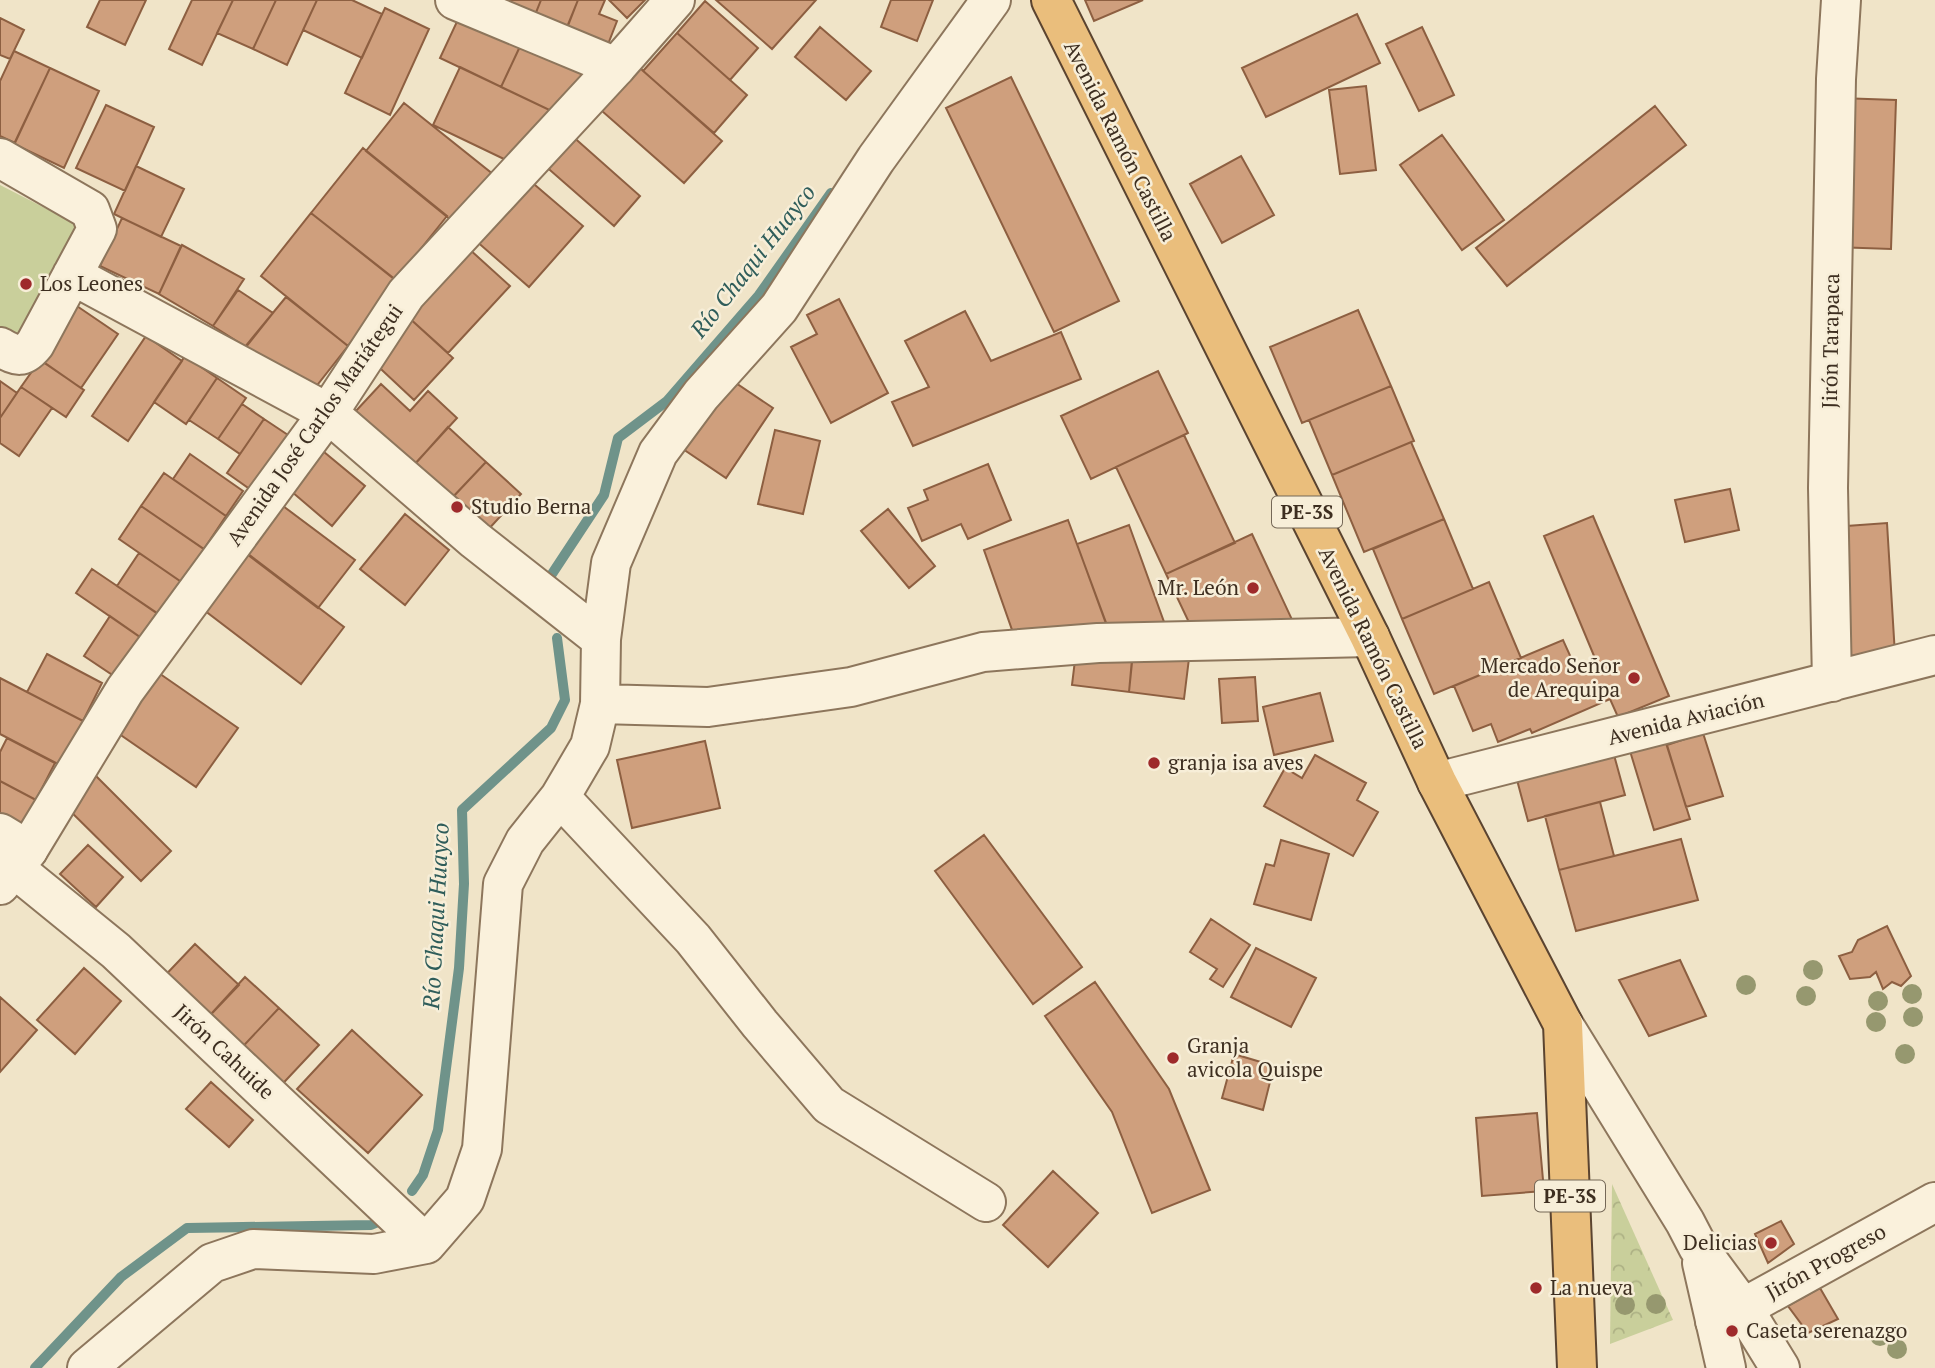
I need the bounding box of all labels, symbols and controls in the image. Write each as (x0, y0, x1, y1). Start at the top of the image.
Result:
street label: Avenida Ramón Castilla (1058, 35, 1184, 246)
water label: Río Chaqui Huayco (682, 178, 822, 345)
place label: Los Leones (40, 269, 143, 297)
street label: Jirón Tarapaca (1815, 273, 1845, 409)
marker: Los Leones (18, 276, 34, 292)
street label: Avenida José Carlos Mariátegui (220, 298, 409, 551)
place label: Studio Berna (471, 492, 592, 520)
road number: PE-3S (1272, 496, 1342, 527)
marker: Studio Berna (449, 499, 465, 515)
street label: Avenida Ramón Castilla (1313, 542, 1435, 754)
place label: Mr. León (1157, 573, 1240, 601)
marker: Mr. León (1245, 580, 1261, 596)
place label: Mercado Señor de Arequipa (1480, 651, 1620, 703)
marker: Mercado Señor de Arequipa (1626, 670, 1642, 686)
street label: Avenida Aviación (1605, 685, 1767, 751)
place label: granja isa aves (1168, 748, 1304, 776)
marker: granja isa aves (1146, 755, 1162, 771)
water label: Río Chaqui Huayco (415, 822, 456, 1011)
street label: Jirón Cahuide (168, 997, 281, 1105)
place label: Granja avicola Quispe (1187, 1031, 1323, 1083)
marker: Granja avicola Quispe (1165, 1050, 1181, 1066)
road number: PE-3S (1535, 1180, 1605, 1212)
street label: Jirón Progreso (1760, 1217, 1891, 1306)
place label: Delicias (1683, 1228, 1757, 1256)
marker: Delicias (1763, 1235, 1779, 1251)
place label: La nueva (1550, 1273, 1634, 1301)
marker: La nueva (1528, 1280, 1544, 1296)
place label: Caseta serenazgo (1746, 1316, 1907, 1344)
marker: Caseta serenazgo (1724, 1323, 1740, 1339)

